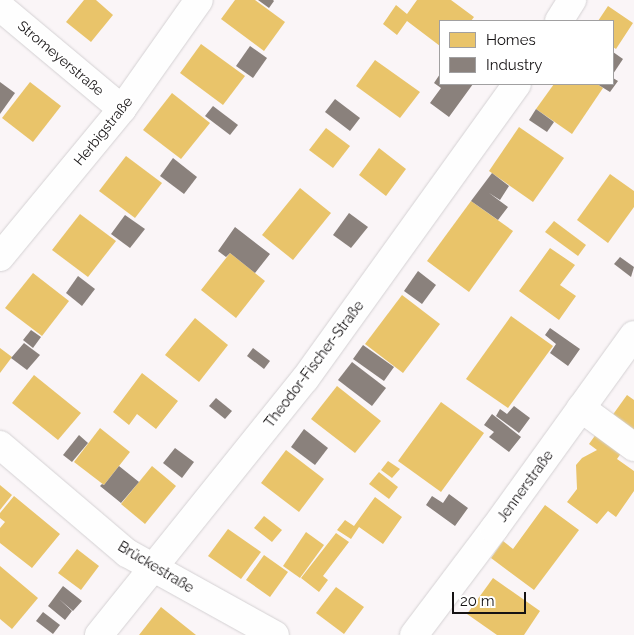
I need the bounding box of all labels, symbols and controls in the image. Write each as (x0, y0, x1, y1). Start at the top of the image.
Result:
street label: Stromeyerstraße (14, 17, 108, 99)
legend (439, 20, 614, 85)
text: Homes (486, 31, 536, 49)
text: Industry (486, 56, 542, 74)
street label: Herbigstraße (70, 93, 136, 169)
street label: Theodor-Fischer-Straße (261, 297, 367, 431)
street label: Jennerstraße (493, 447, 557, 525)
street label: Brückestraße (115, 538, 197, 596)
scale bar (454, 582, 528, 614)
text: 20 m (460, 592, 495, 610)

